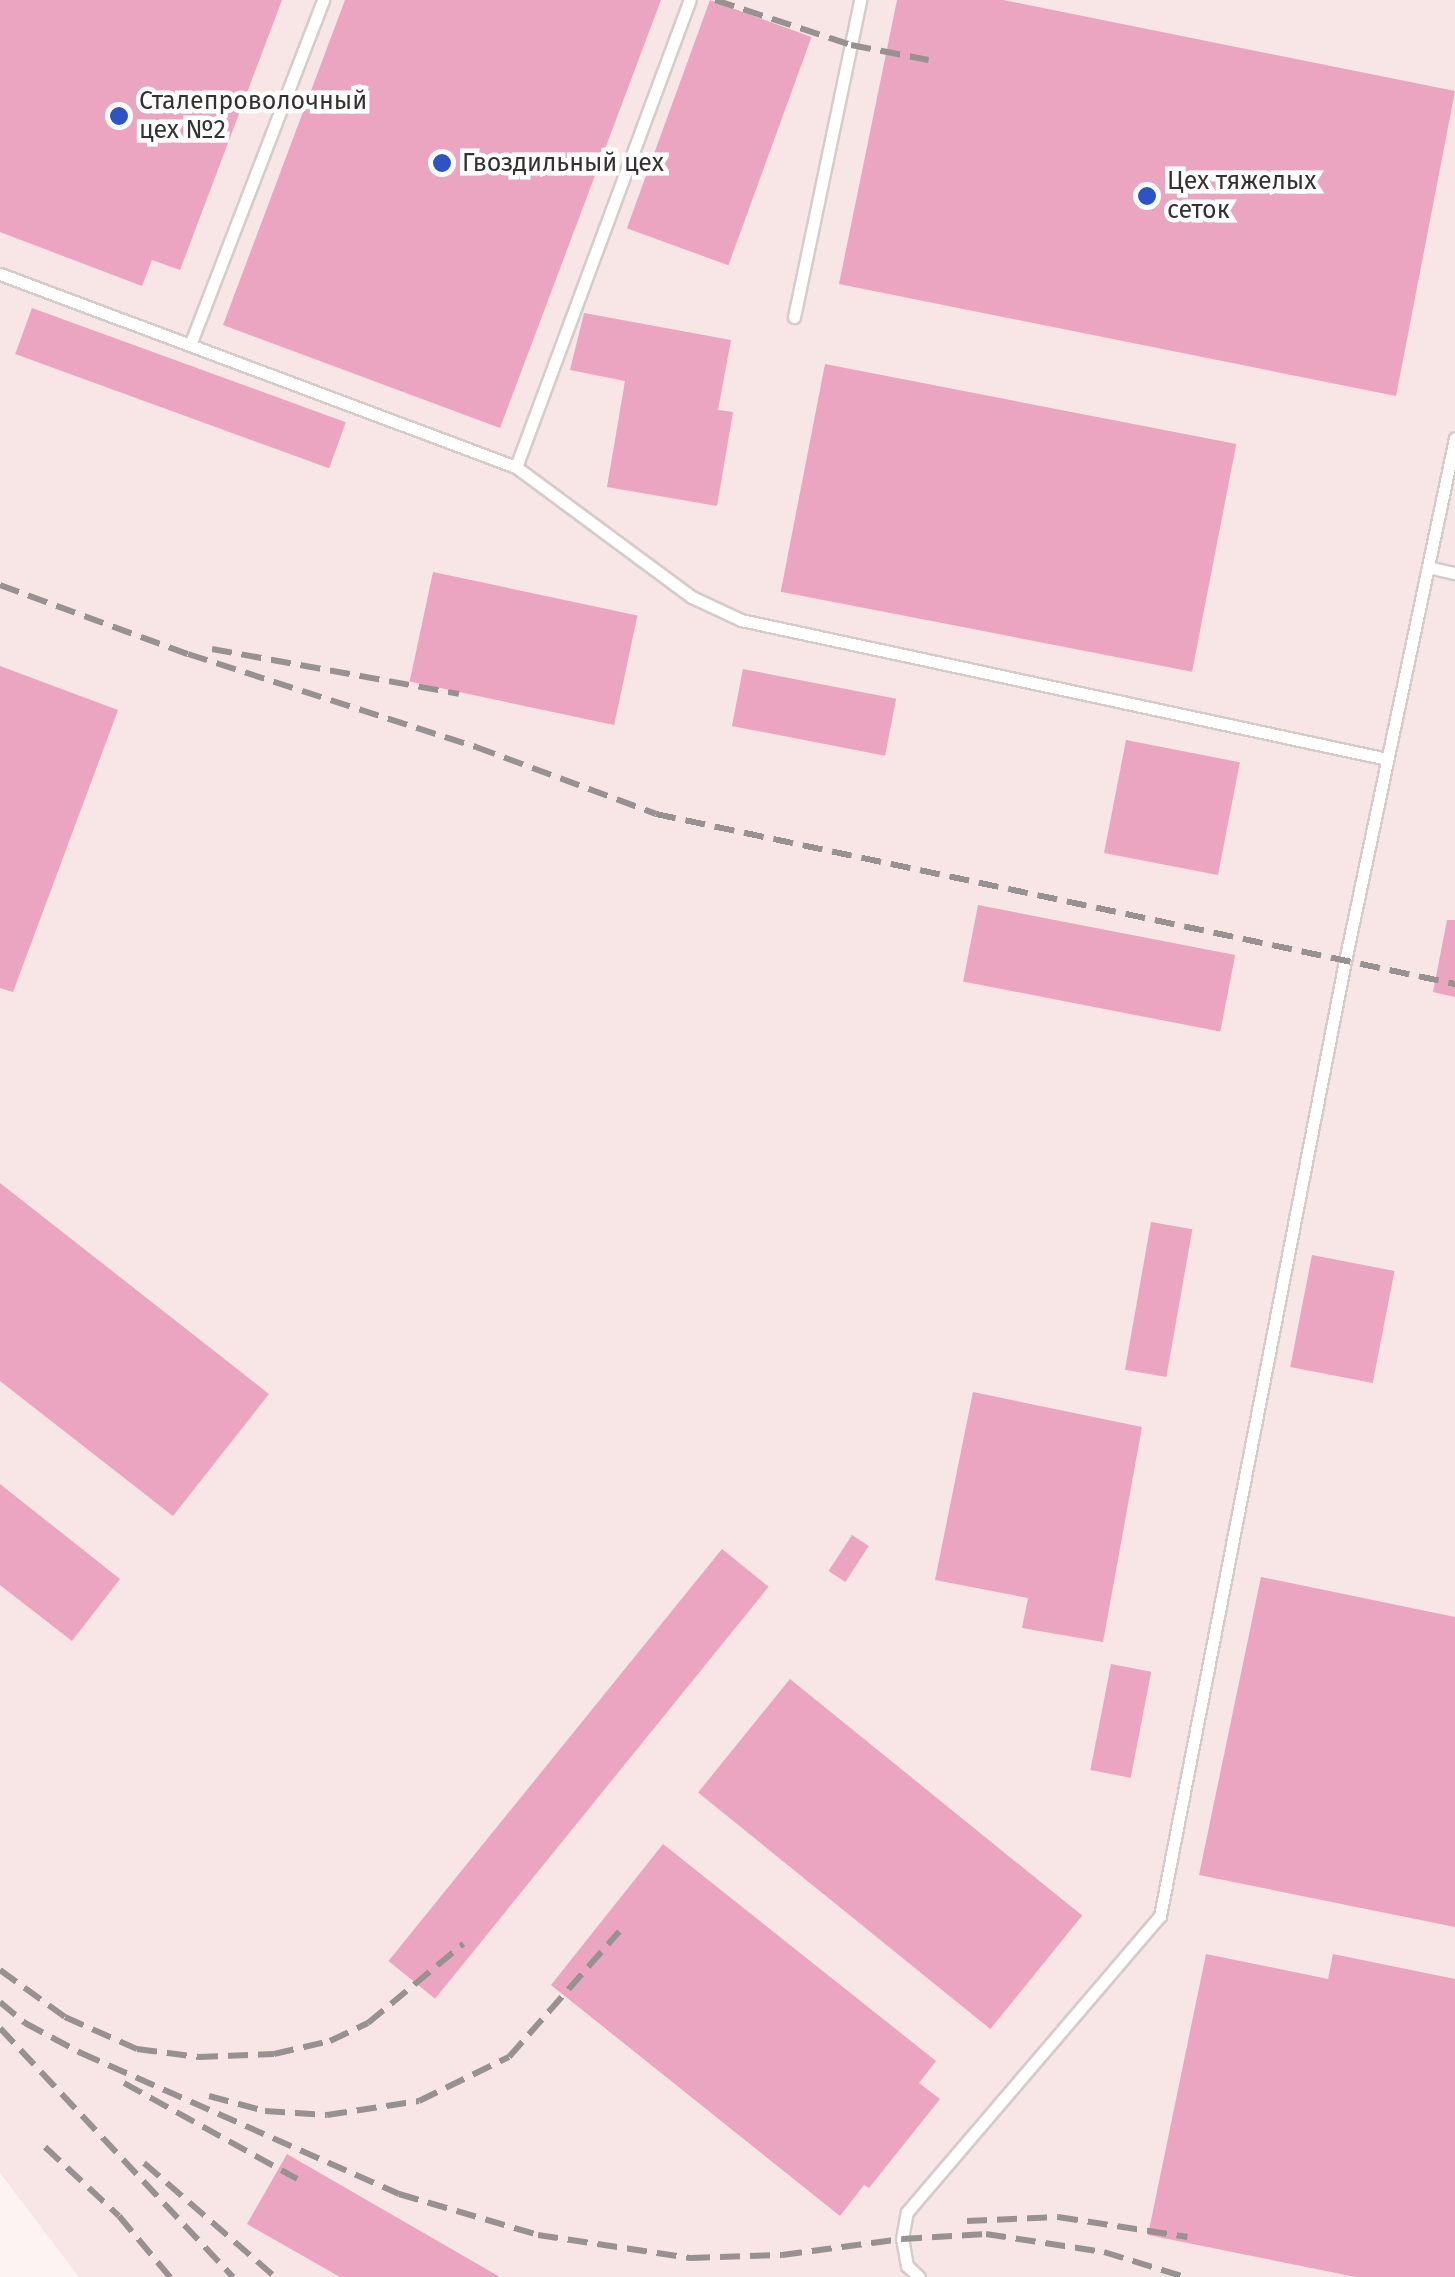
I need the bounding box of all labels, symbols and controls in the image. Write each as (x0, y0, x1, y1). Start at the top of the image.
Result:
place label: Сталепроволочный цех №2 (139, 87, 367, 146)
marker: Сталепроволочный цех №2 (108, 105, 130, 127)
place label: Гвоздильный цех (462, 148, 664, 178)
marker: Гвоздильный цех (431, 152, 453, 174)
place label: Цех тяжелых сеток (1167, 167, 1316, 226)
marker: Цех тяжелых сеток (1136, 185, 1158, 207)

